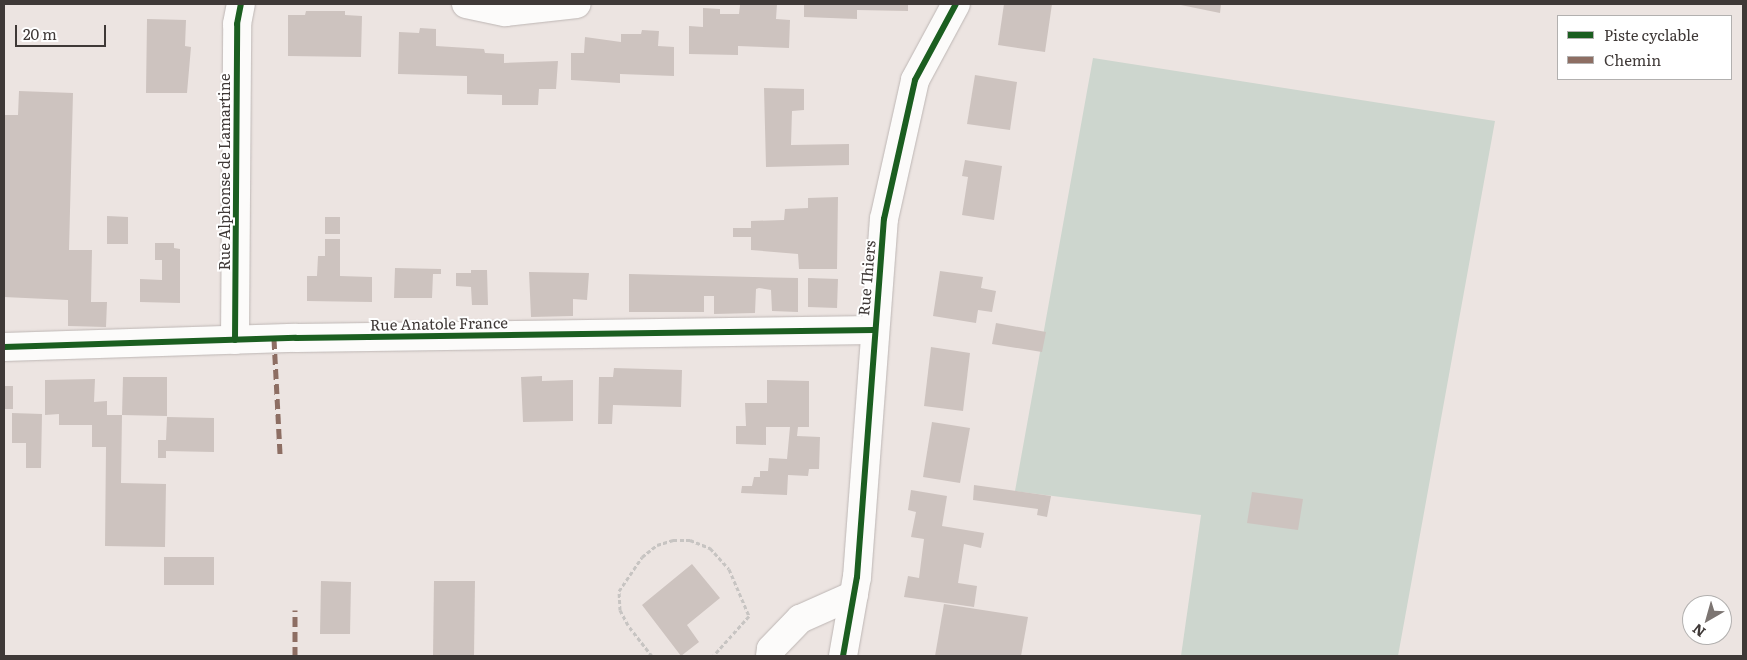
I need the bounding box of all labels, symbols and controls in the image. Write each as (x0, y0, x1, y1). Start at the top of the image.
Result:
scale bar (18, 15, 109, 47)
legend (1557, 15, 1732, 80)
text: 20 m (23, 22, 57, 45)
text: Piste cyclable (1604, 23, 1699, 46)
text: Chemin (1604, 48, 1661, 71)
street label: Rue Alphonse de Lamartine (215, 74, 233, 270)
street label: Rue Thiers (854, 240, 878, 316)
street label: Rue Anatole France (370, 313, 508, 333)
north arrow (1682, 595, 1732, 645)
text: N (1688, 620, 1709, 643)

